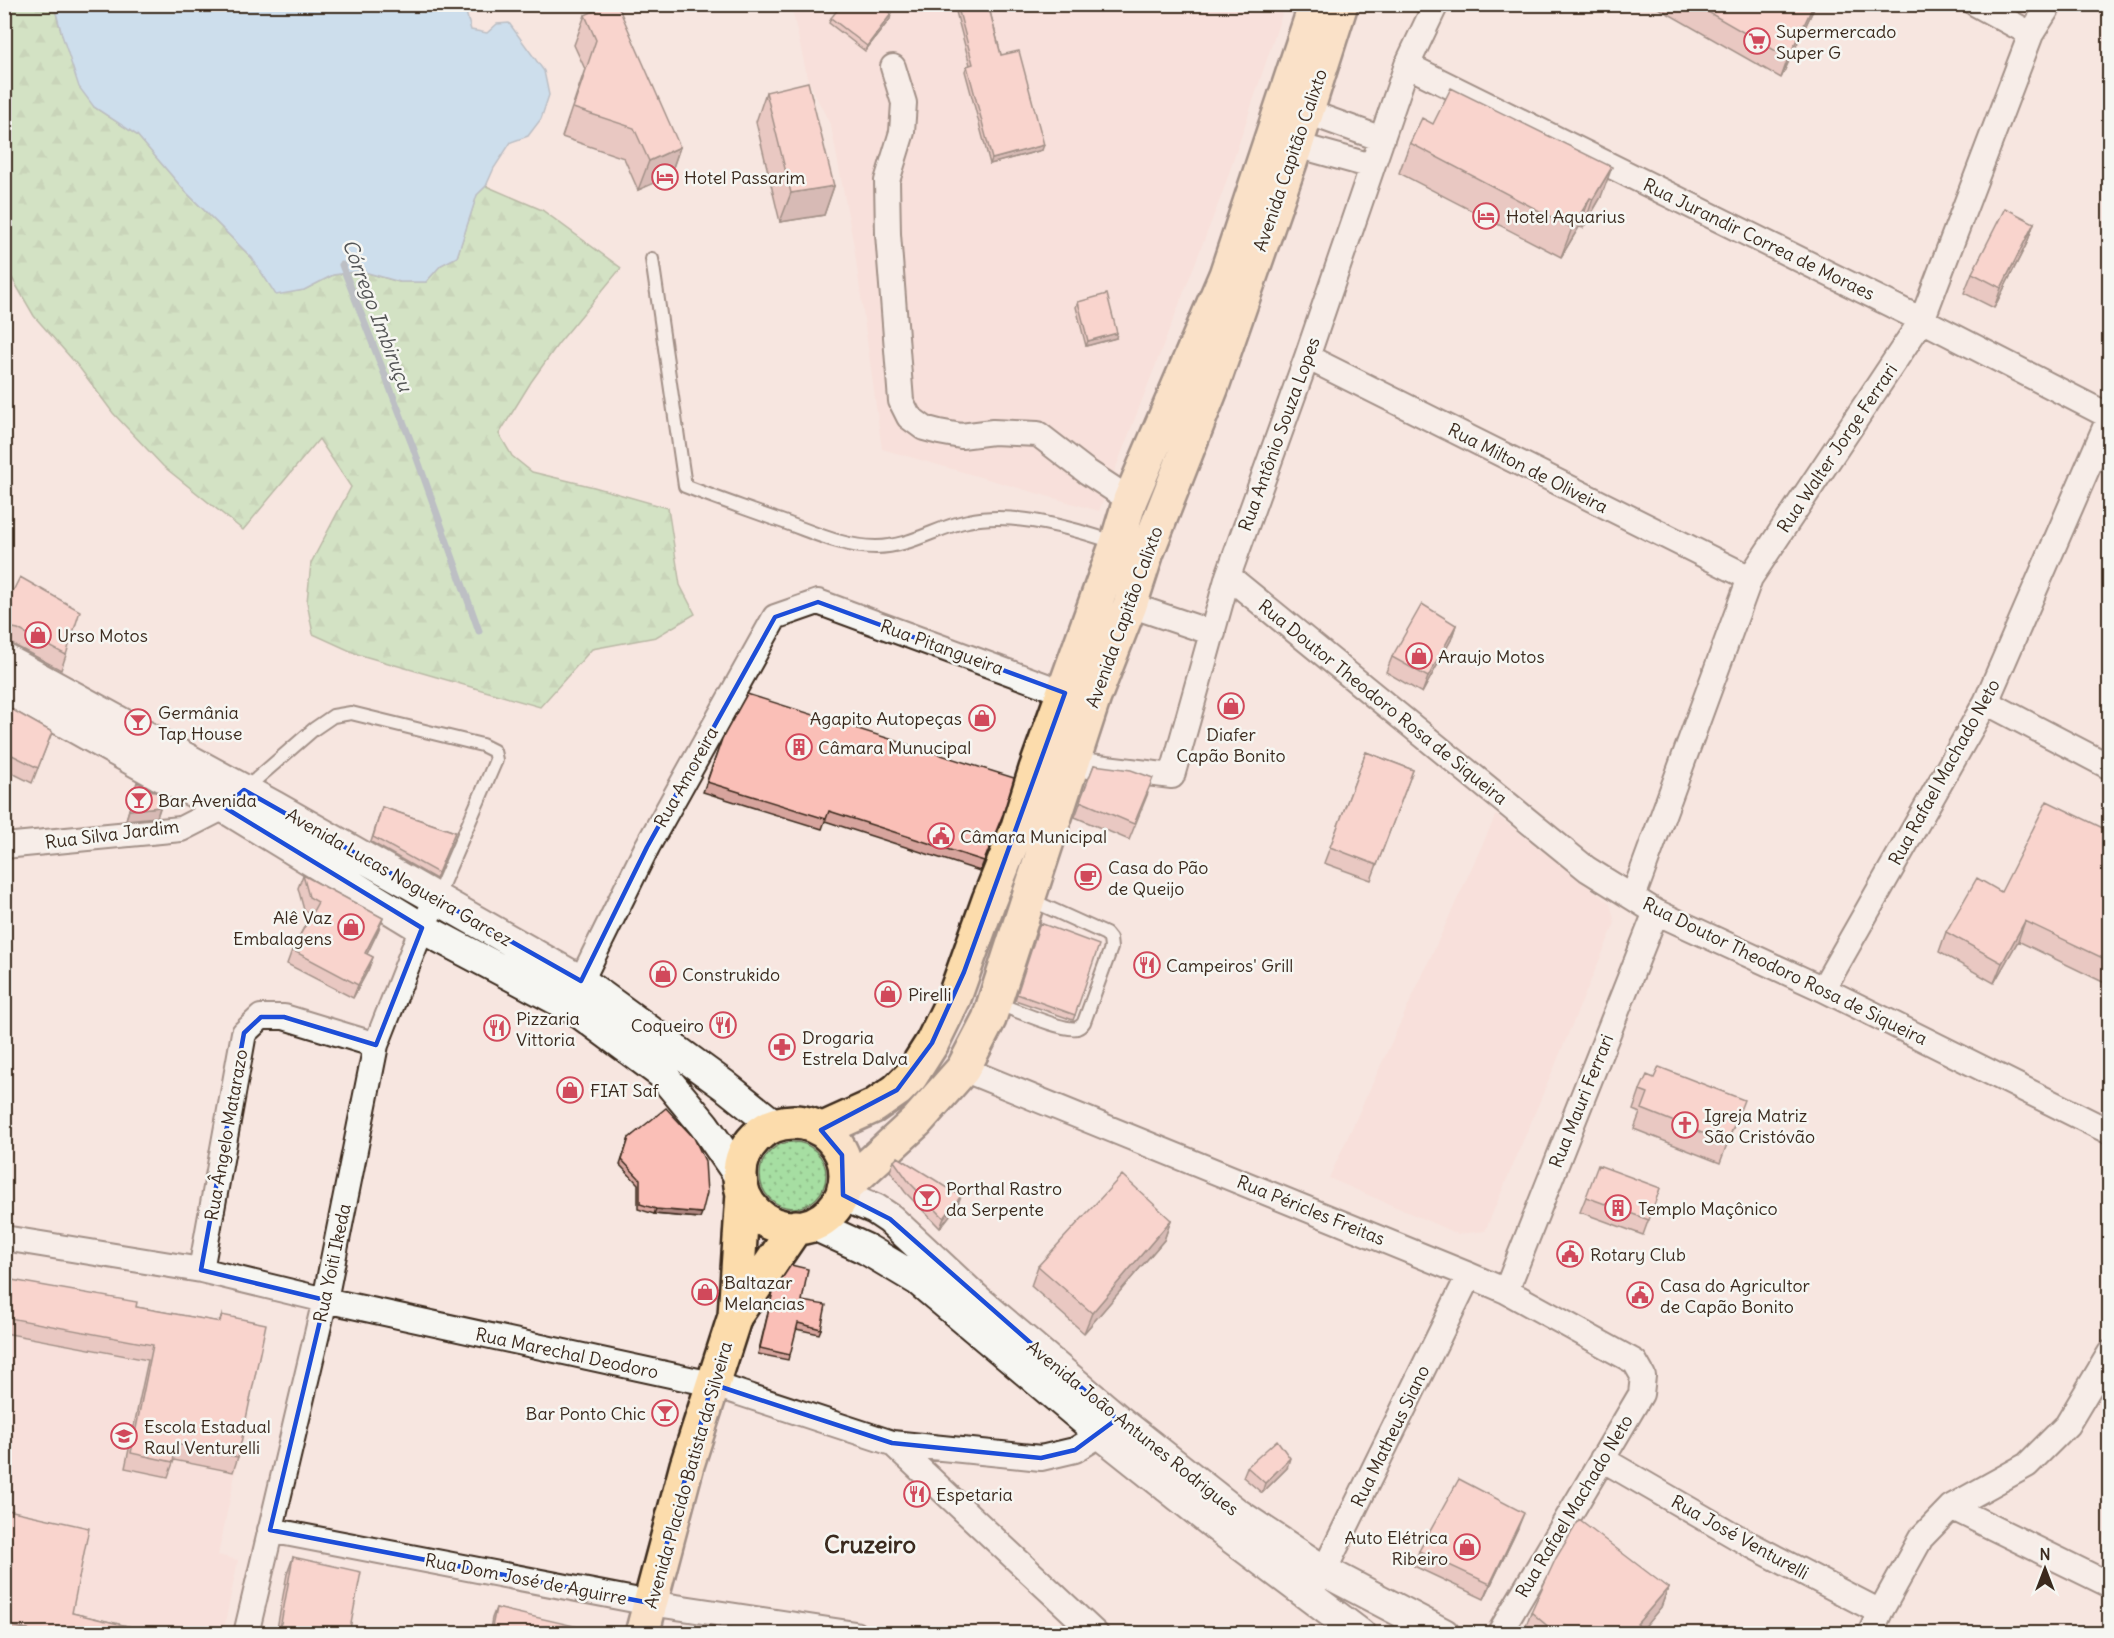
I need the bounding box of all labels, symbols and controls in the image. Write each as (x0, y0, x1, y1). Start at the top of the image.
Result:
place label: Supermercado Super G (1776, 20, 1896, 64)
supermarket icon: Supermercado Super G (1742, 26, 1772, 56)
street label: Avenida Capitão Calixto (1248, 66, 1332, 254)
hotel icon: Hotel Passarim (650, 162, 680, 192)
place label: Hotel Passarim (684, 166, 805, 189)
street label: Rua Jurandir Correa de Moraes (1640, 173, 1878, 305)
hotel icon: Hotel Aquarius (1471, 201, 1501, 231)
place label: Hotel Aquarius (1506, 205, 1625, 228)
water label: Córrego Imbiruçu (337, 235, 419, 396)
street label: Rua Antônio Souza Lopes (1233, 334, 1325, 534)
street label: Rua Walter Jorge Ferrari (1772, 359, 1902, 537)
street label: Rua Milton de Oliveira (1444, 418, 1612, 518)
street label: Avenida Capitão Calixto (1080, 523, 1168, 711)
street label: Rua Doutor Theodoro Rosa de Siqueira (1254, 594, 1512, 810)
street label: Rua Pitangueira (877, 614, 1007, 680)
shop icon: Urso Motos (23, 620, 53, 650)
place label: Urso Motos (57, 624, 148, 647)
shop icon: Araujo Motos (1404, 641, 1434, 671)
place label: Araujo Motos (1438, 645, 1545, 668)
street label: Rua Rafael Machado Neto (1883, 675, 2005, 869)
shop icon: Diafer Capão Bonito (1216, 691, 1246, 721)
place label: Germânia Tap House (158, 701, 243, 745)
shop icon: Agapito Autopeças (967, 703, 997, 733)
bar icon: Germânia Tap House (123, 707, 153, 737)
place label: Agapito Autopeças (810, 707, 962, 730)
street label: Rua Amoreira (649, 723, 723, 831)
place label: Diafer Capão Bonito (1176, 723, 1286, 767)
building icon: Câmara Munucipal (784, 732, 814, 762)
place label: Câmara Munucipal (818, 736, 971, 759)
bar icon: Bar Avenida (124, 785, 154, 815)
place label: Bar Avenida (158, 789, 257, 812)
street label: Avenida Lucas Nogueira Garcez (282, 803, 516, 951)
street label: Rua Silva Jardim (44, 814, 180, 854)
public building icon: Câmara Municipal (926, 821, 956, 851)
place label: Câmara Municipal (960, 825, 1107, 848)
place label: Casa do Pão de Queijo (1108, 856, 1208, 900)
cafe icon: Casa do Pão de Queijo (1073, 862, 1103, 892)
street label: Rua Doutor Theodoro Rosa de Siqueira (1639, 892, 1931, 1050)
place label: Alê Vaz Embalagens (233, 906, 332, 950)
shop icon: Alê Vaz Embalagens (336, 912, 366, 942)
restaurant icon: Campeiros' Grill (1132, 950, 1162, 980)
place label: Campeiros' Grill (1166, 954, 1293, 977)
shop icon: Construkido (648, 959, 678, 989)
place label: Construkido (682, 963, 780, 986)
shop icon: Pirelli (873, 979, 903, 1009)
place label: Pirelli (908, 983, 951, 1006)
place label: Pizzaria Vittoria (516, 1007, 580, 1051)
restaurant icon: Coqueiro (708, 1010, 738, 1040)
restaurant icon: Pizzaria Vittoria (482, 1013, 512, 1043)
place label: Coqueiro (631, 1014, 704, 1037)
place label: Drogaria Estrela Dalva (802, 1026, 908, 1070)
street label: Rua Mauri Ferrari (1544, 1031, 1618, 1171)
pharmacy icon: Drogaria Estrela Dalva (767, 1032, 797, 1062)
street label: Rua Ângelo Matarazo (200, 1048, 252, 1222)
shop icon: FIAT Saf (555, 1075, 585, 1105)
place label: FIAT Saf (590, 1079, 660, 1102)
place label: Igreja Matriz São Cristóvão (1704, 1104, 1815, 1148)
church icon: Igreja Matriz São Cristóvão (1670, 1110, 1700, 1140)
street label: Rua Péricles Freitas (1234, 1170, 1388, 1250)
place label: Porthal Rastro da Serpente (946, 1177, 1062, 1221)
bar icon: Porthal Rastro da Serpente (912, 1183, 942, 1213)
building icon: Templo Maçônico (1603, 1193, 1633, 1223)
place label: Templo Maçônico (1638, 1197, 1778, 1220)
street label: Rua Yoiti Ikeda (308, 1201, 356, 1325)
public building icon: Rotary Club (1555, 1239, 1585, 1269)
place label: Rotary Club (1590, 1243, 1686, 1266)
place label: Baltazar Melancias (724, 1271, 805, 1315)
place label: Casa do Agricultor de Capão Bonito (1660, 1274, 1811, 1318)
shop icon: Baltazar Melancias (690, 1277, 720, 1307)
public building icon: Casa do Agricultor de Capão Bonito (1625, 1280, 1655, 1310)
street label: Rua Marechal Deodoro (473, 1322, 661, 1384)
street label: Avenida João Antunes Rodrigues (1022, 1335, 1244, 1521)
street label: Avenida Placido Batista da Silveira (639, 1339, 737, 1611)
street label: Rua Matheus Siano (1346, 1361, 1434, 1511)
bar icon: Bar Ponto Chic (650, 1398, 680, 1428)
place label: Bar Ponto Chic (526, 1402, 646, 1425)
street label: Rua Rafael Machado Neto (1510, 1410, 1638, 1602)
place label: Escola Estadual Raul Venturelli (144, 1415, 271, 1459)
school or university icon: Escola Estadual Raul Venturelli (109, 1421, 139, 1451)
restaurant icon: Espetaria (902, 1479, 932, 1509)
place label: Espetaria (936, 1483, 1013, 1506)
street label: Rua José Venturelli (1667, 1490, 1813, 1584)
place label: Auto Elétrica Ribeiro (1344, 1526, 1448, 1570)
district label: Cruzeiro (824, 1529, 916, 1559)
shop icon: Auto Elétrica Ribeiro (1452, 1532, 1482, 1562)
north arrow (2015, 1539, 2075, 1599)
text: N (2039, 1544, 2051, 1564)
street label: Rua Dom José de Aguirre (423, 1548, 629, 1610)

